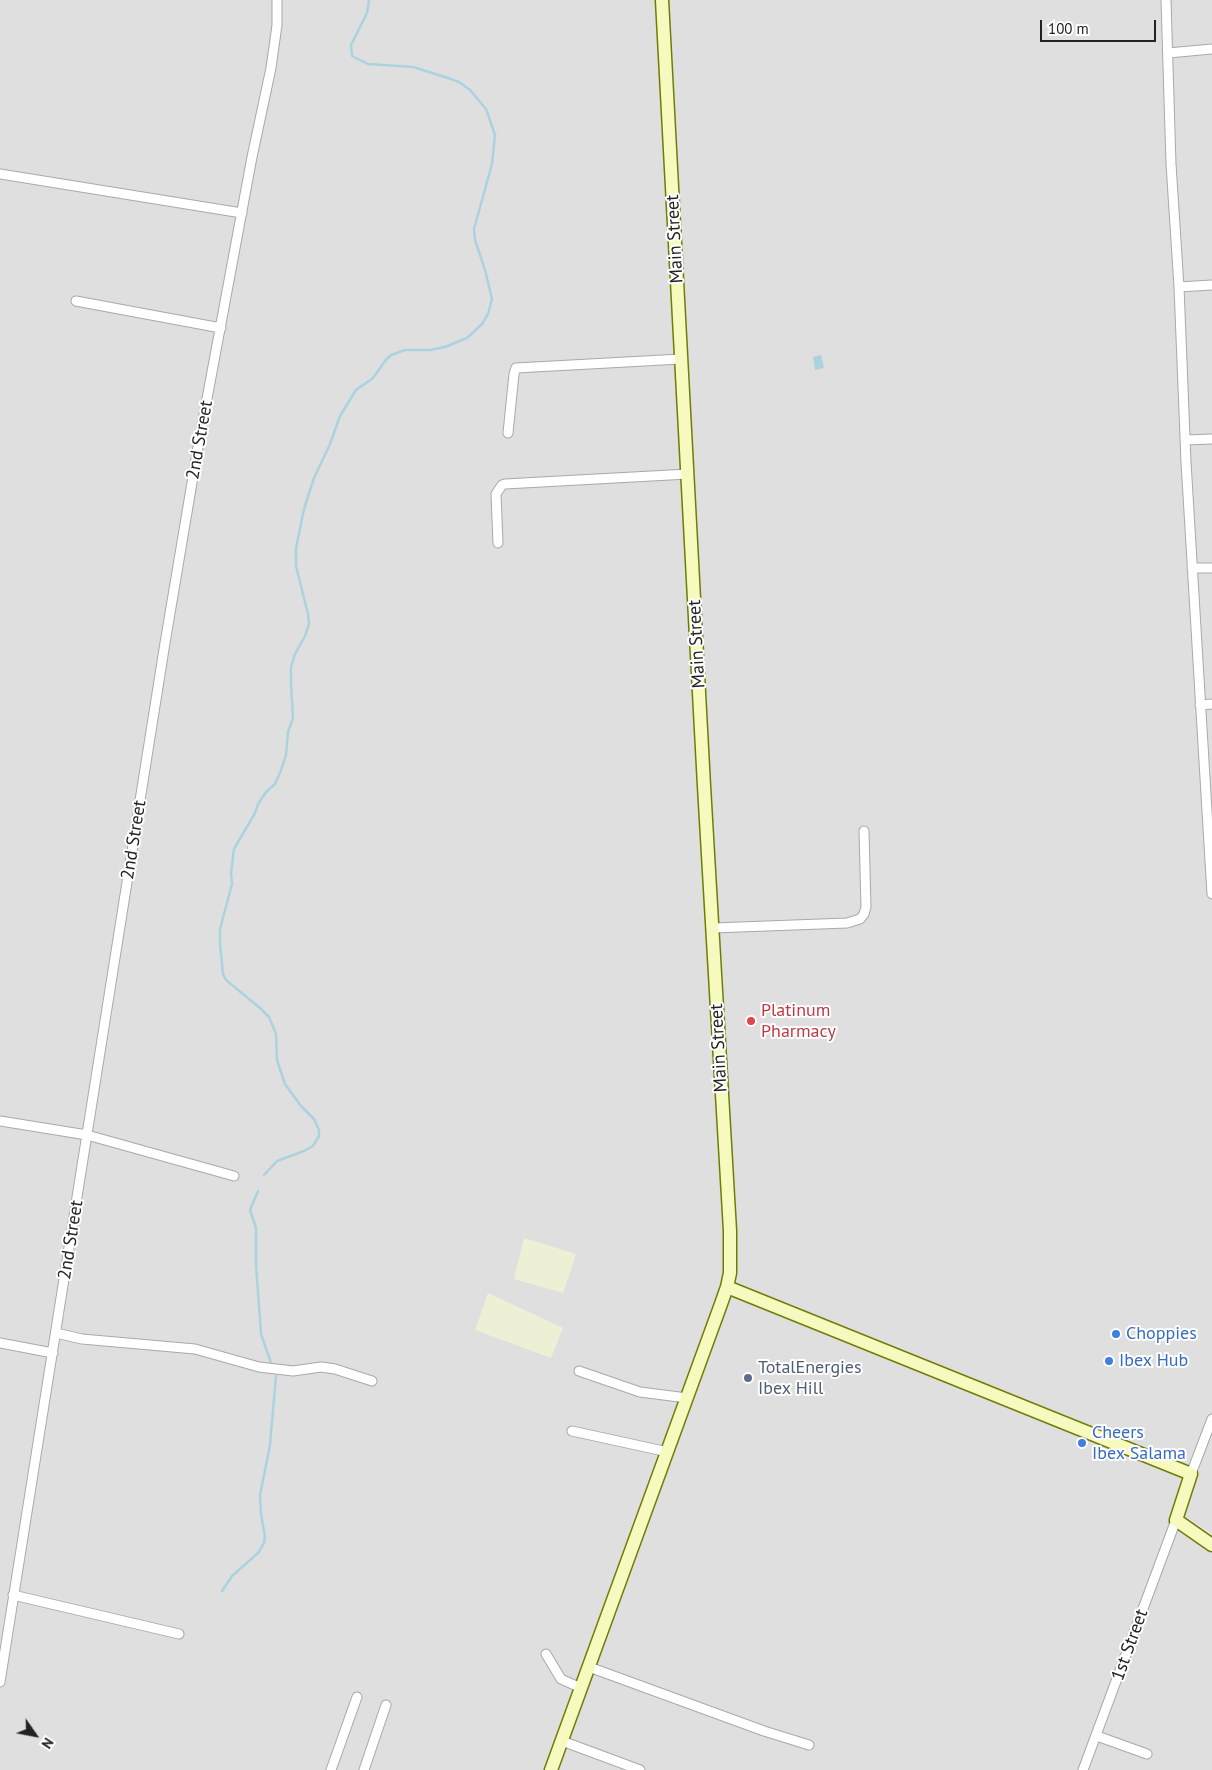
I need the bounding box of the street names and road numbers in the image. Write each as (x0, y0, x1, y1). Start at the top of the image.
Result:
street label: Main Street (662, 194, 688, 284)
street label: 2nd Street (182, 399, 218, 481)
street label: Main Street (684, 599, 710, 689)
street label: 2nd Street (117, 799, 151, 881)
street label: Main Street (706, 1003, 732, 1093)
street label: 2nd Street (54, 1199, 88, 1281)
street label: 1st Street (1107, 1606, 1153, 1684)

